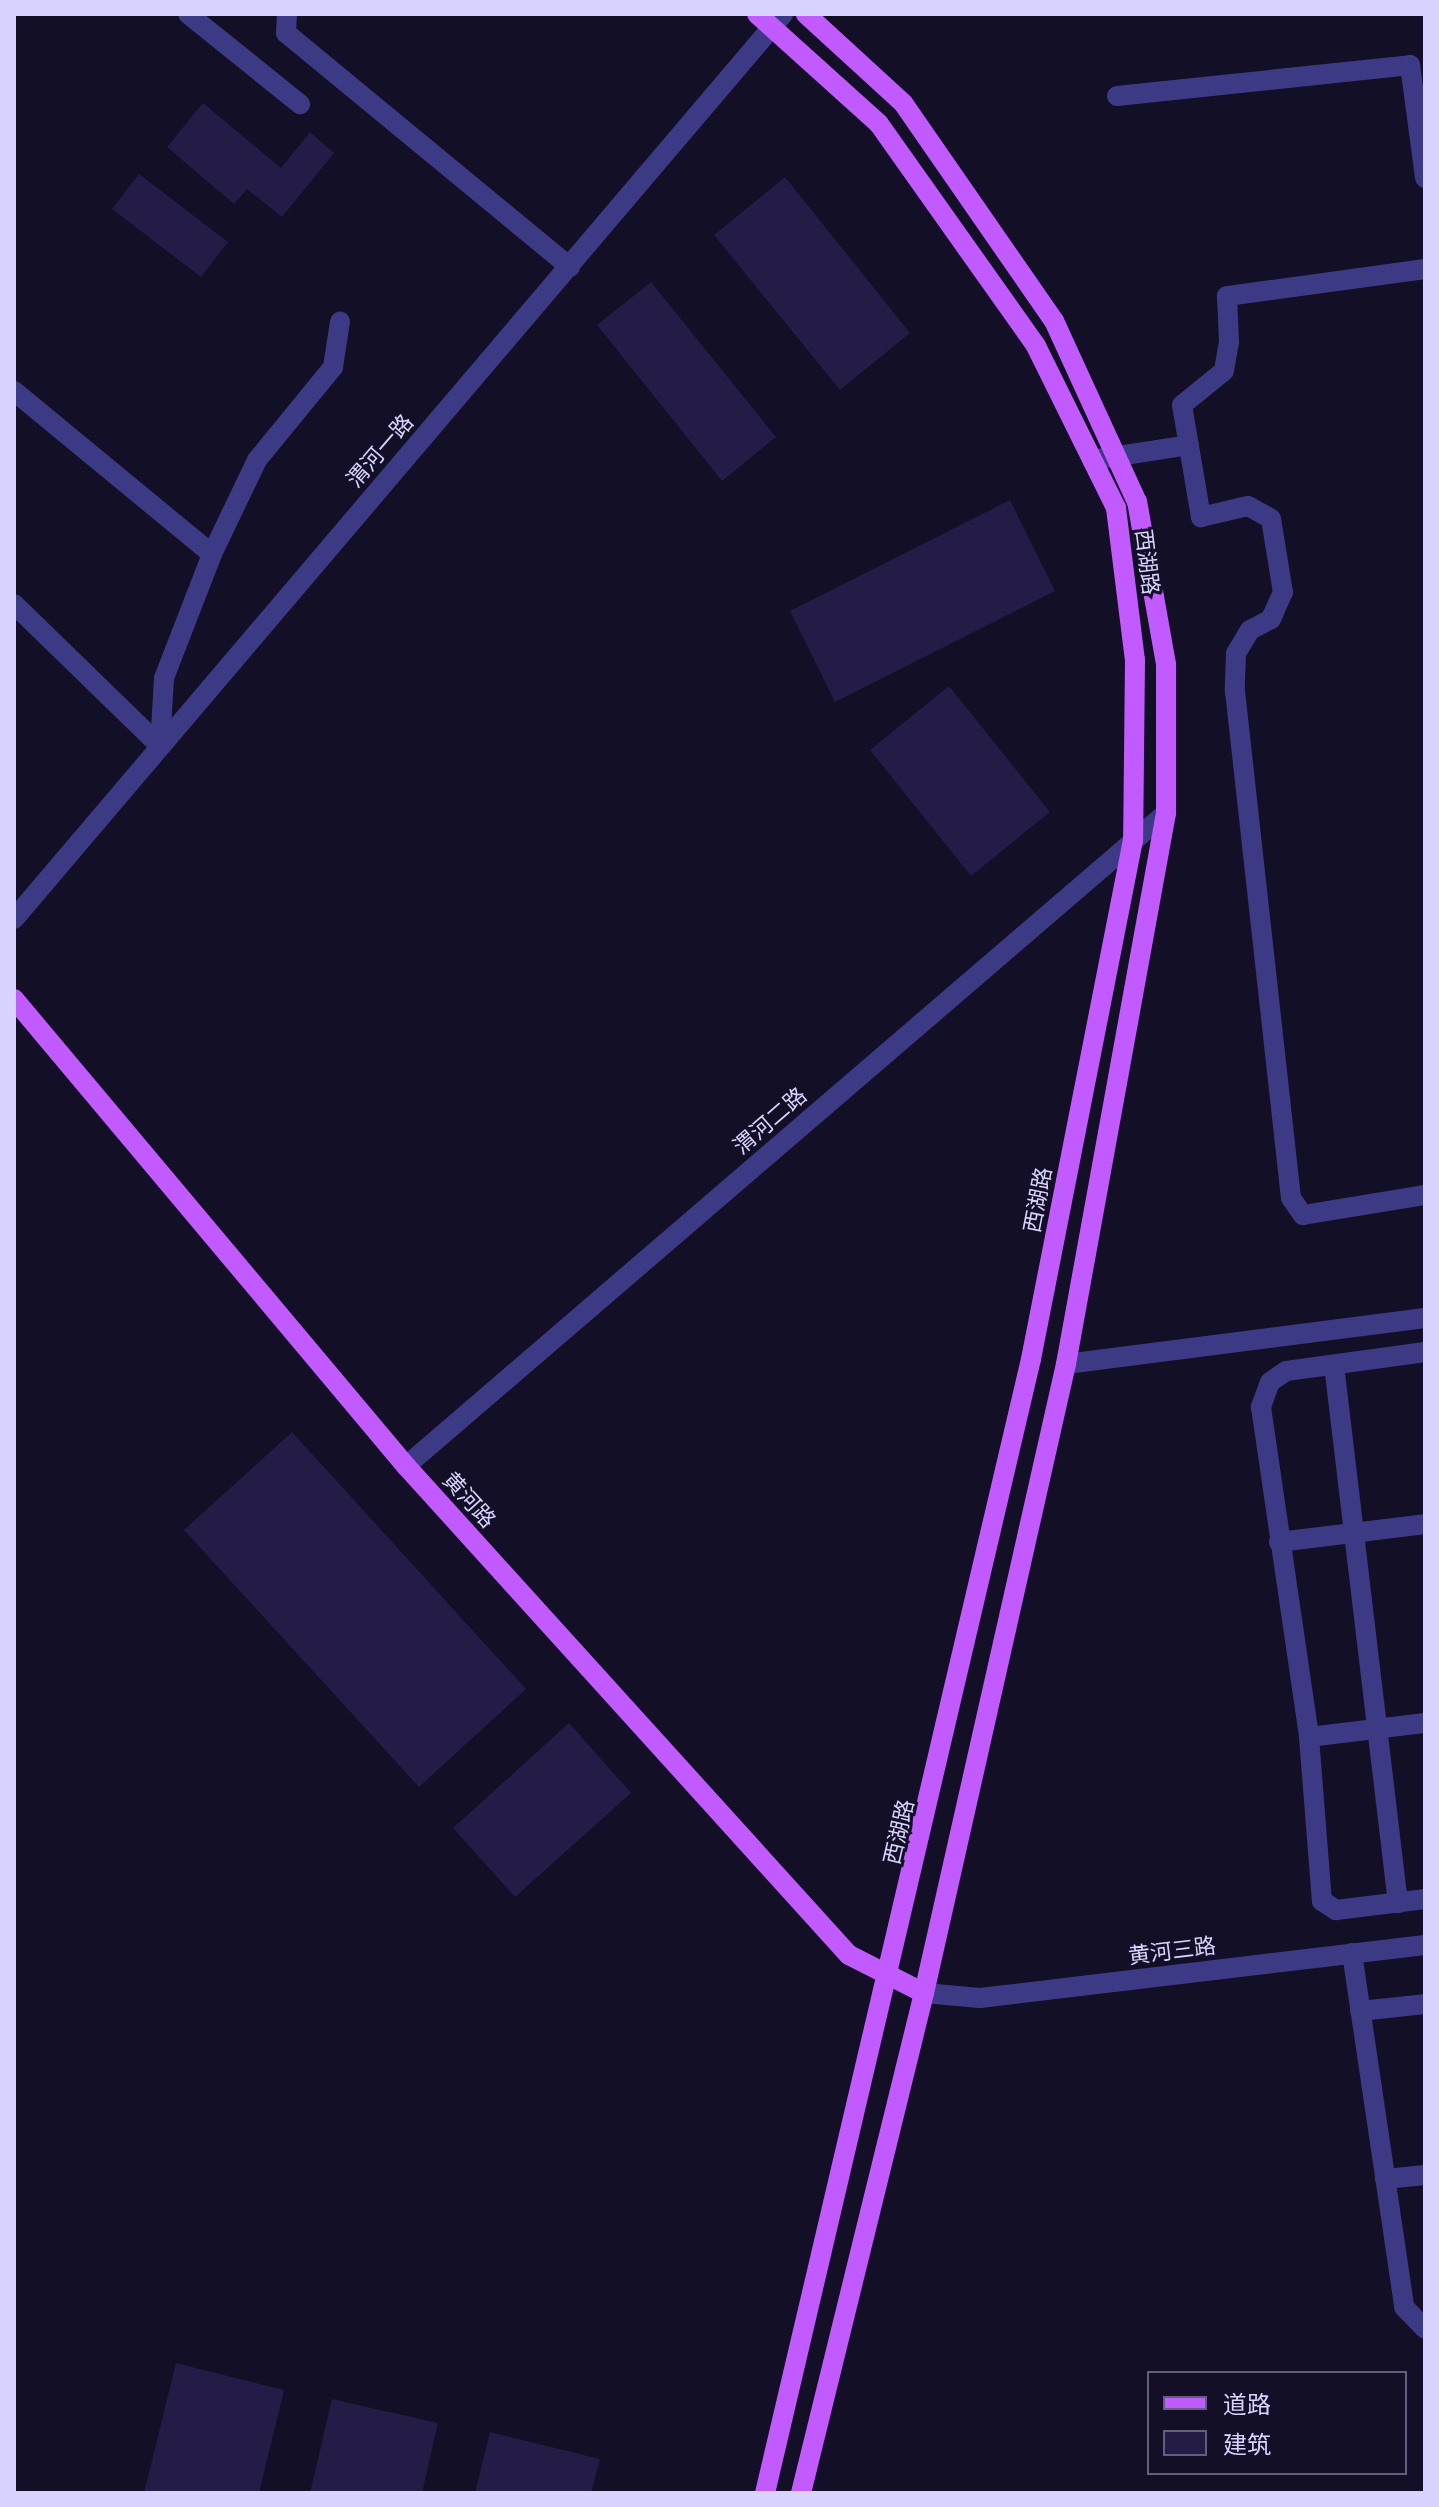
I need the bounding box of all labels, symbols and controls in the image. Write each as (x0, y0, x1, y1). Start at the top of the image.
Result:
street label: 渭河一路 (341, 409, 419, 493)
street label: 西湖路 (1130, 528, 1164, 596)
street label: 渭河二路 (728, 1082, 812, 1160)
street label: 西湖路 (1019, 1165, 1057, 1235)
street label: 黄河路 (437, 1467, 501, 1533)
street label: 西湖路 (879, 1797, 919, 1867)
street label: 黄河三路 (1127, 1933, 1217, 1969)
legend (1147, 2371, 1407, 2475)
text: 道路 (1223, 2386, 1271, 2422)
text: 建筑 (1223, 2426, 1271, 2462)

